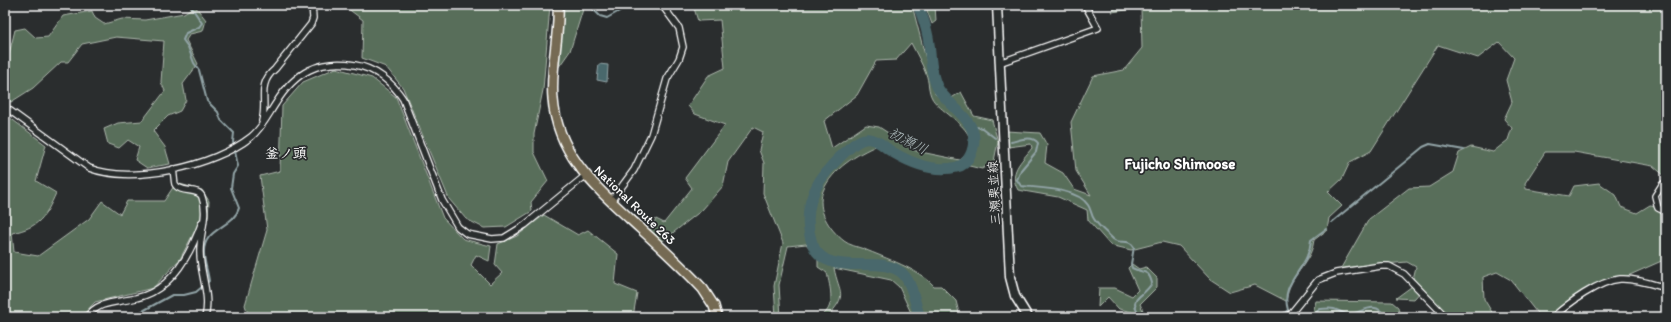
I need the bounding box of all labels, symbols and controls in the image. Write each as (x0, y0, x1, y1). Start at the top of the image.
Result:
water label: 初瀬川 (885, 124, 931, 158)
district label: 釜ノ頭 (265, 145, 307, 162)
district label: Fujicho Shimoose (1125, 155, 1235, 174)
street label: 三瀬栗並線 (985, 159, 1003, 226)
street label: National Route 263 (591, 162, 679, 248)

